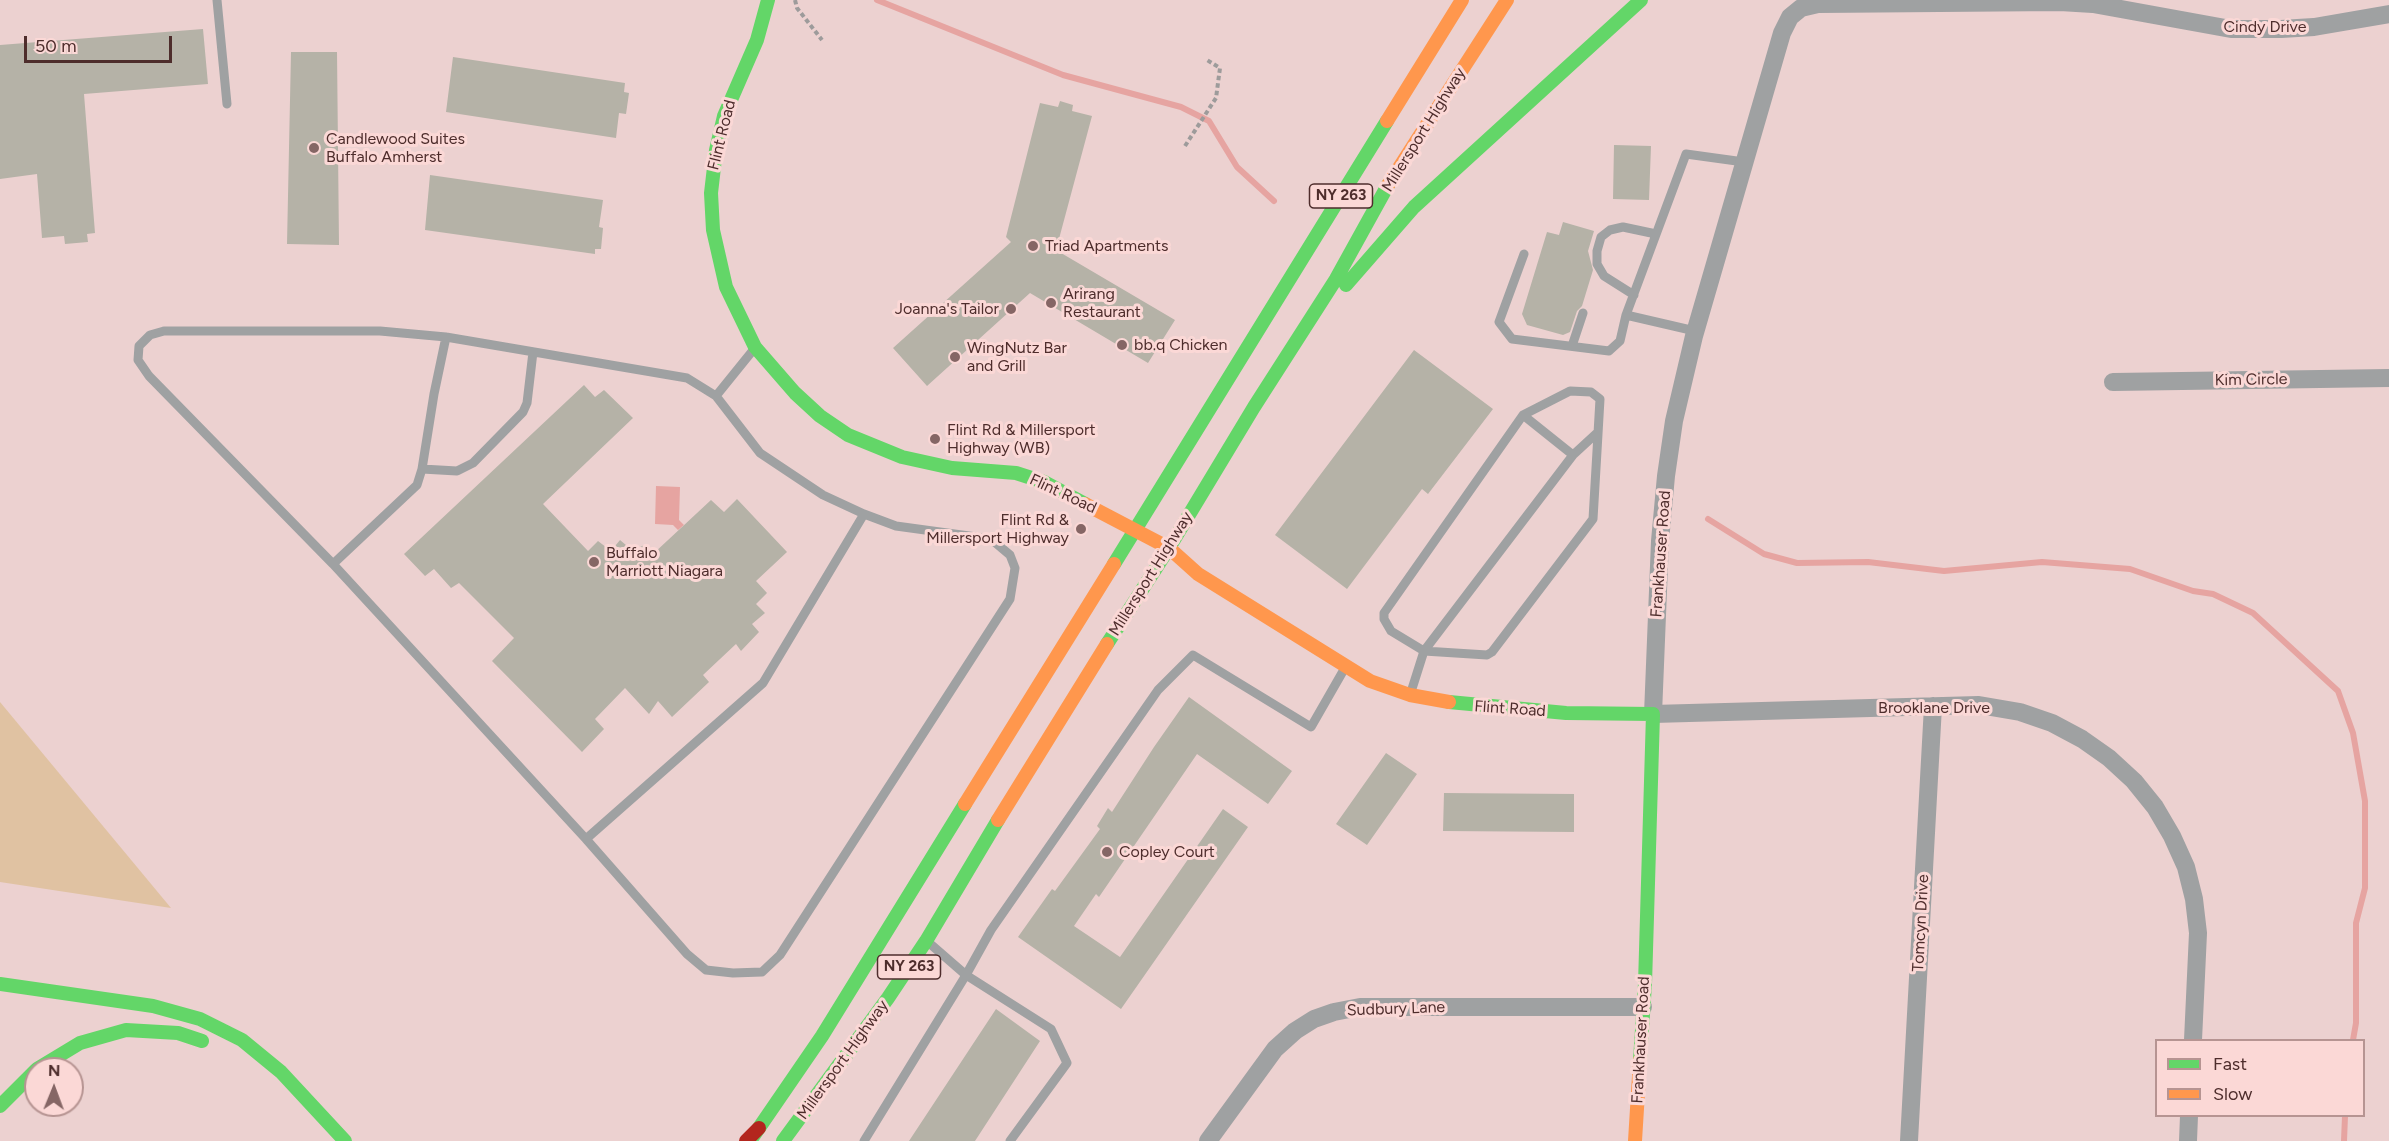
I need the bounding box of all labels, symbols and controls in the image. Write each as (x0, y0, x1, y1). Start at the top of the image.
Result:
street label: Cindy Drive (2224, 17, 2306, 37)
scale bar (27, 24, 176, 62)
text: 50 m (35, 35, 77, 57)
street label: Millersport Highway (1378, 64, 1470, 196)
street label: Flint Road (704, 98, 740, 172)
place label: Candlewood Suites Buffalo Amherst (326, 129, 465, 167)
marker: Candlewood Suites Buffalo Amherst (307, 141, 321, 155)
road number: NY 263 (1310, 184, 1372, 208)
place label: Triad Apartments (1045, 236, 1168, 256)
marker: Triad Apartments (1026, 239, 1040, 253)
place label: Arirang Restaurant (1063, 284, 1141, 322)
marker: Arirang Restaurant (1044, 296, 1058, 310)
place label: Joanna's Tailor (895, 299, 999, 319)
marker: Joanna's Tailor (1004, 302, 1018, 316)
place label: bb.q Chicken (1134, 335, 1227, 355)
place label: WingNutz Bar and Grill (967, 338, 1067, 376)
marker: bb.q Chicken (1115, 338, 1129, 352)
marker: WingNutz Bar and Grill (948, 350, 962, 364)
street label: Kim Circle (2215, 370, 2287, 390)
place label: Flint Rd & Millersport Highway (WB) (947, 420, 1096, 458)
marker: Flint Rd & Millersport Highway (WB) (928, 432, 942, 446)
street label: Flint Road (1026, 470, 1100, 518)
street label: Frankhauser Road (1647, 490, 1675, 618)
street label: Millersport Highway (1105, 508, 1197, 640)
place label: Flint Rd & Millersport Highway (926, 510, 1069, 548)
marker: Flint Rd & Millersport Highway (1074, 522, 1088, 536)
place label: Buffalo Marriott Niagara (606, 543, 723, 581)
marker: Buffalo Marriott Niagara (587, 555, 601, 569)
street label: Flint Road (1474, 697, 1546, 721)
street label: Brooklane Drive (1878, 698, 1990, 718)
place label: Copley Court (1119, 842, 1215, 862)
marker: Copley Court (1100, 845, 1114, 859)
street label: Tomcyn Drive (1909, 874, 1933, 972)
road number: NY 263 (878, 955, 940, 979)
street label: Frankhauser Road (1628, 976, 1654, 1104)
street label: Millersport Highway (793, 997, 893, 1123)
street label: Sudbury Lane (1347, 998, 1445, 1020)
legend (2155, 1039, 2365, 1117)
text: Fast (2213, 1053, 2247, 1075)
north arrow (24, 1057, 84, 1117)
text: N (48, 1061, 61, 1080)
text: Slow (2213, 1083, 2252, 1105)

